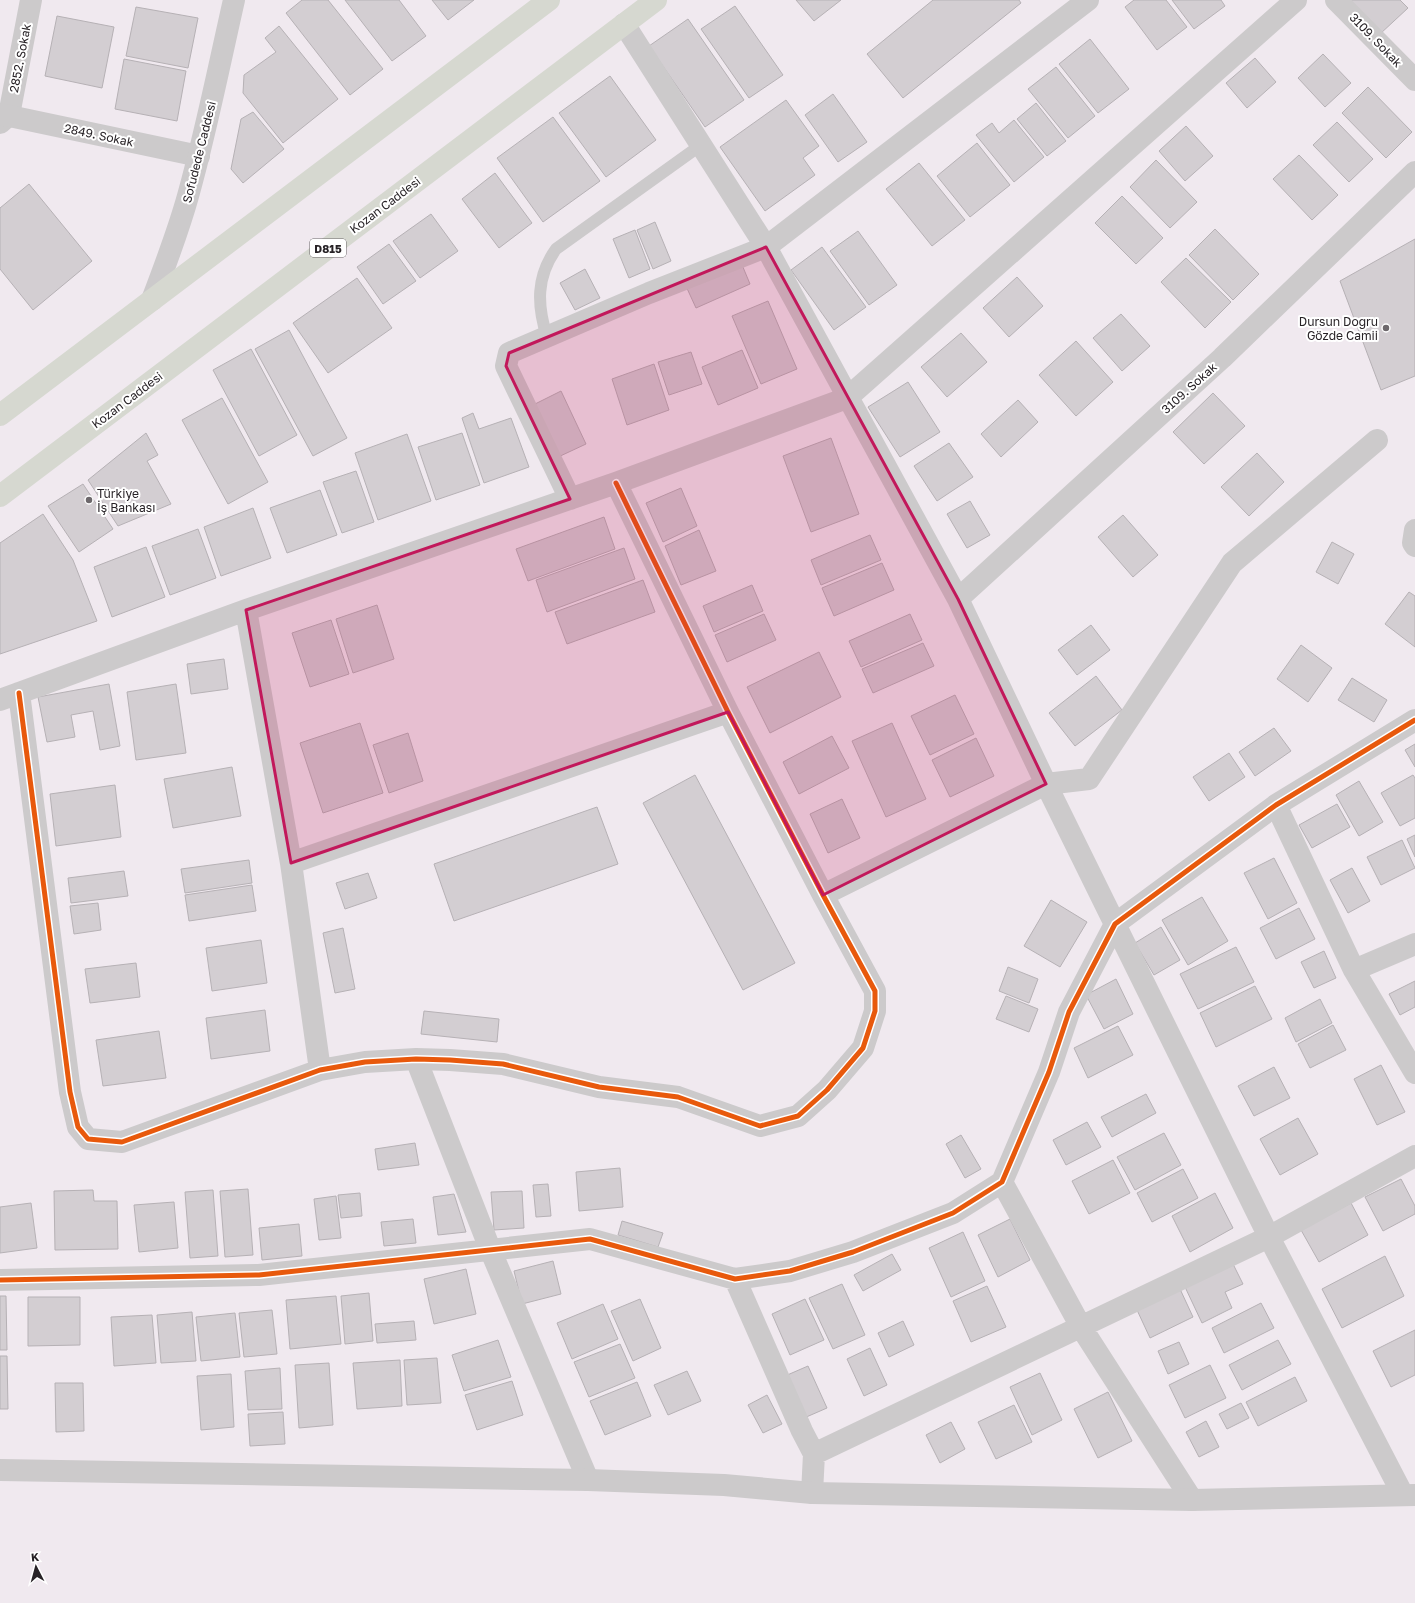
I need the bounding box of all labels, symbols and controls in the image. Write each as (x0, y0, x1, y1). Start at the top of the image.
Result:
street label: 3109. Sokak (1347, 10, 1406, 70)
street label: 2852. Sokak (6, 22, 34, 94)
street label: Sofudede Caddesi (179, 100, 219, 204)
street label: 2849. Sokak (63, 120, 135, 150)
street label: Kozan Caddesi (347, 174, 423, 236)
road number: D815 (310, 239, 346, 257)
place label: Dursun Doğru Gözde Camii (1299, 314, 1378, 343)
marker: Dursun Doğru Gözde Camii (1381, 323, 1391, 333)
street label: 3109. Sokak (1158, 359, 1220, 417)
street label: Kozan Caddesi (89, 369, 165, 431)
place label: Türkiye İş Bankası (97, 486, 155, 515)
marker: Türkiye İş Bankası (84, 495, 94, 505)
north arrow (16, 1547, 56, 1587)
text: K (30, 1550, 40, 1563)

